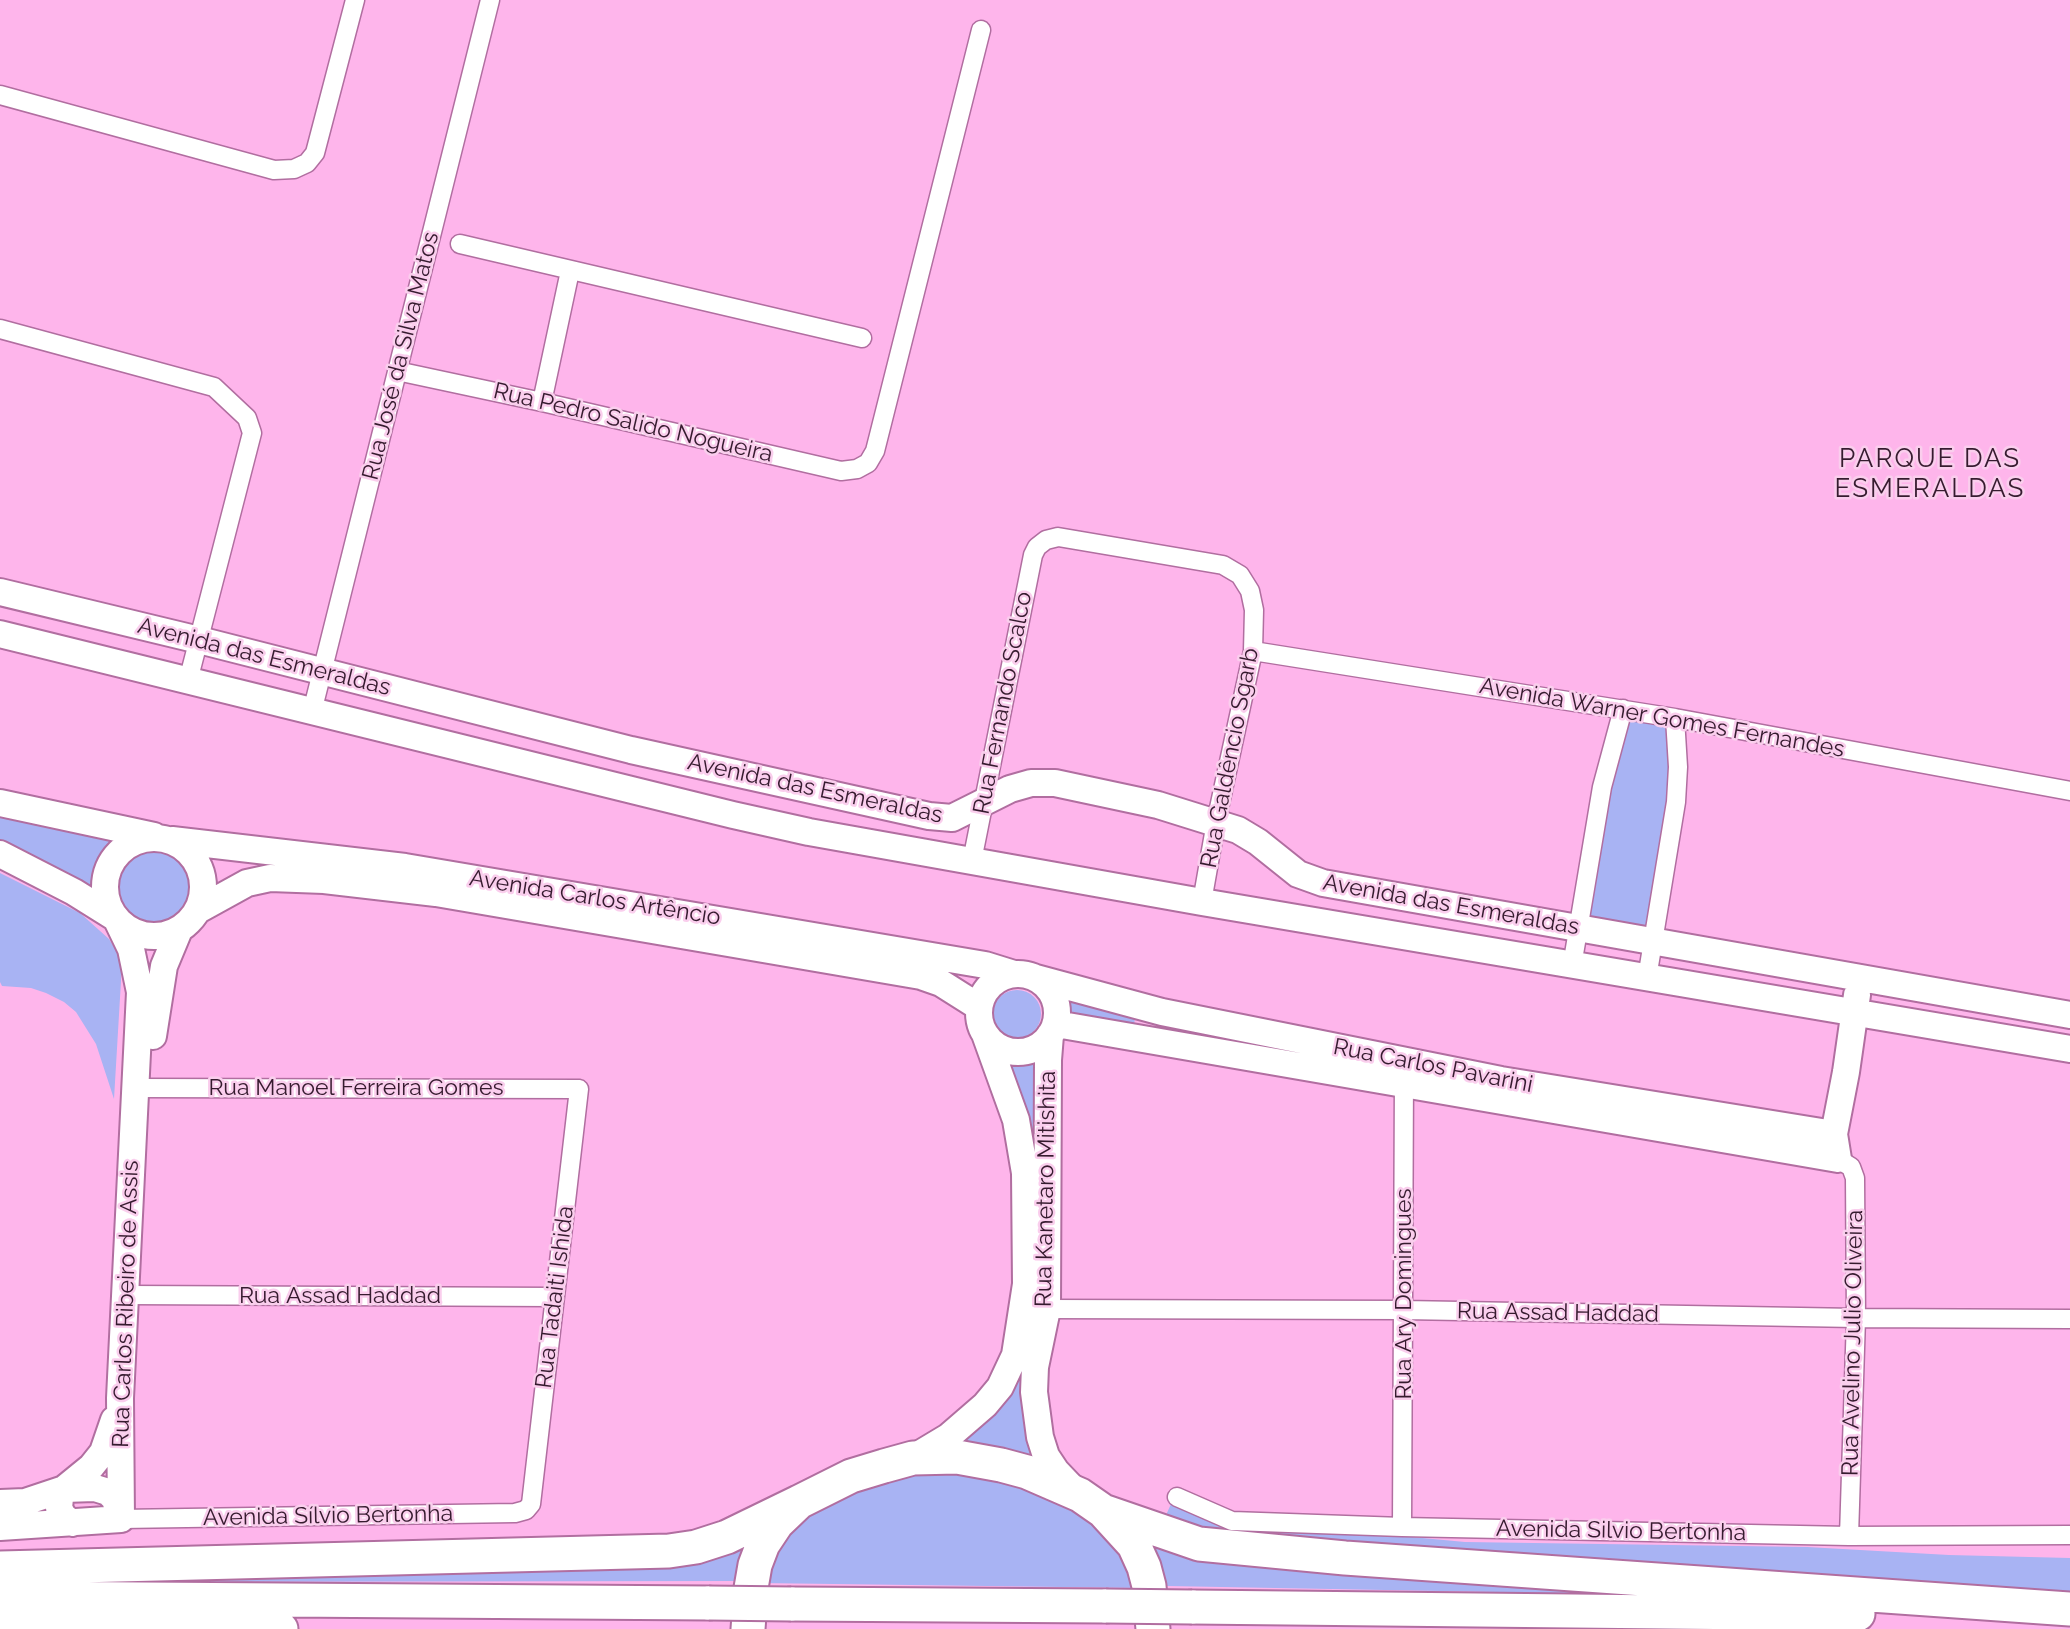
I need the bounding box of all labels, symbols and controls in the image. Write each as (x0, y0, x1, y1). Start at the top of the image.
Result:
street label: Rua José da Silva Matos (357, 229, 445, 483)
street label: Rua Pedro Salido Nogueira (491, 377, 775, 469)
district label: PARQUE DAS ESMERALDAS (1836, 443, 2024, 504)
street label: Rua Fernando Scalco (968, 589, 1038, 817)
street label: Avenida das Esmeraldas (135, 612, 393, 702)
street label: Rua Galdêncio Sgarb (1195, 646, 1265, 870)
street label: Avenida Warner Gomes Fernandes (1477, 672, 1847, 764)
street label: Avenida das Esmeraldas (685, 749, 945, 829)
street label: Avenida Carlos Artêncio (467, 865, 723, 931)
street label: Avenida das Esmeraldas (1321, 869, 1581, 941)
street label: Rua Carlos Pavarini (1331, 1033, 1535, 1099)
street label: Rua Kanetaro Mitishita (1030, 1071, 1062, 1307)
street label: Rua Manoel Ferreira Gomes (208, 1074, 504, 1102)
street label: Rua Carlos Ribeiro de Assis (107, 1160, 145, 1448)
street label: Rua Ary Domingues (1390, 1188, 1418, 1400)
street label: Rua Tadaiti Ishida (530, 1204, 580, 1390)
street label: Rua Avelino Julio Oliveira (1837, 1210, 1869, 1476)
street label: Rua Assad Haddad (239, 1282, 441, 1310)
street label: Rua Assad Haddad (1457, 1297, 1659, 1329)
street label: Avenida Sílvio Bertonha (203, 1500, 453, 1532)
street label: Avenida Silvio Bertonha (1496, 1515, 1746, 1547)

